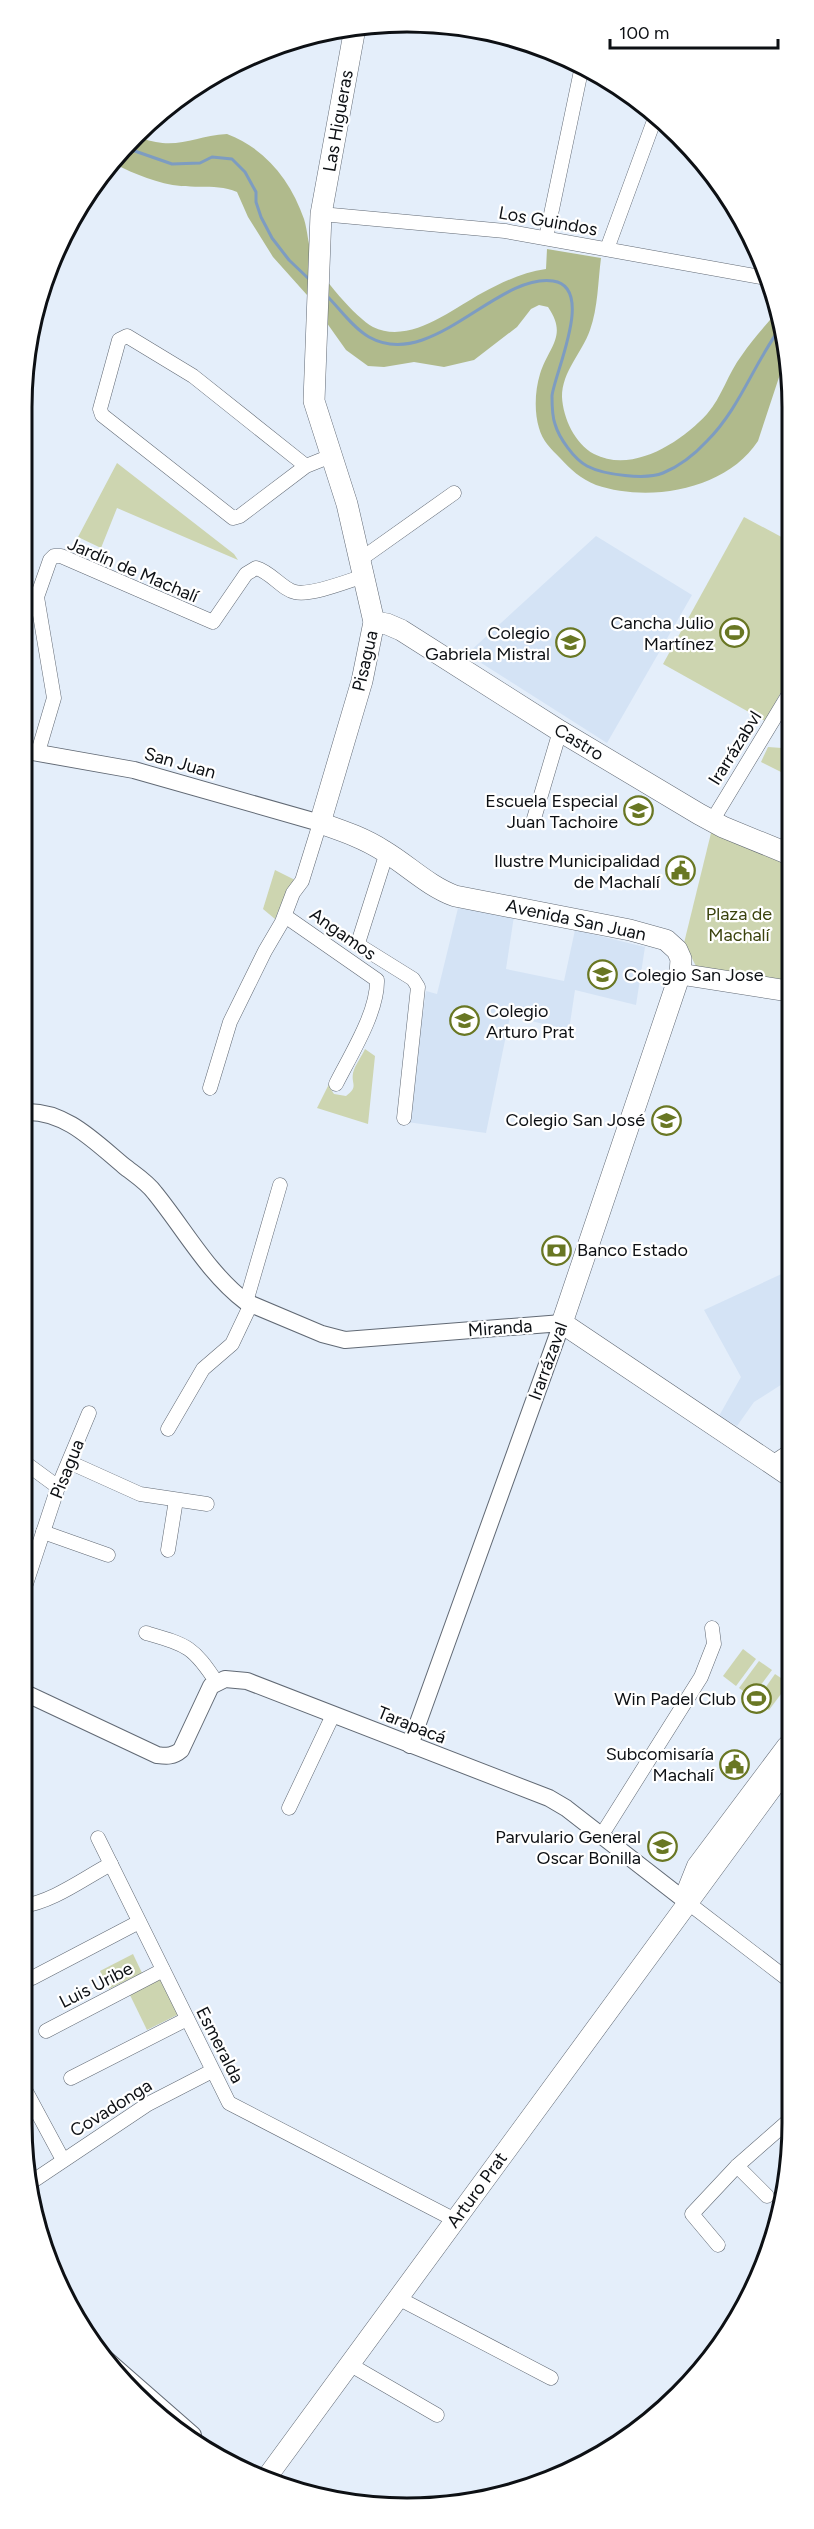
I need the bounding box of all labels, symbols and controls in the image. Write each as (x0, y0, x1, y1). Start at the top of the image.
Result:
scale bar (610, 12, 778, 50)
text: 100 m (619, 22, 669, 44)
street label: Las Higueras (318, 68, 358, 174)
street label: Los Guindos (497, 201, 599, 241)
street label: Jardín de Machalí (64, 533, 203, 608)
place label: Cancha Julio Martínez (611, 612, 714, 655)
sports icon: Cancha Julio Martínez (719, 617, 751, 649)
place label: Colegio Gabriela Mistral (425, 622, 550, 665)
school or university icon: Colegio Gabriela Mistral (555, 627, 587, 659)
street label: Pisagua (347, 628, 383, 694)
street label: Irarrázabvl (704, 707, 766, 789)
street label: Castro (550, 719, 608, 765)
street label: San Juan (142, 742, 218, 784)
place label: Escuela Especial Juan Tachoire (485, 790, 618, 833)
school or university icon: Escuela Especial Juan Tachoire (623, 795, 655, 827)
place label: Ilustre Municipalidad de Machalí (494, 850, 661, 893)
public building icon: Ilustre Municipalidad de Machalí (665, 855, 697, 887)
street label: Avenida San Juan (504, 894, 648, 946)
street label: Angamos (306, 903, 380, 965)
park label: Plaza de Machalí (706, 903, 772, 946)
school or university icon: Colegio San Jose (587, 959, 619, 991)
place label: Colegio San Jose (624, 964, 764, 986)
place label: Colegio Arturo Prat (486, 1000, 575, 1043)
school or university icon: Colegio Arturo Prat (449, 1005, 481, 1037)
school or university icon: Colegio San José (650, 1104, 682, 1136)
place label: Colegio San José (506, 1109, 645, 1131)
bank icon: Banco Estado (540, 1234, 572, 1266)
place label: Banco Estado (577, 1239, 688, 1261)
street label: Miranda (467, 1315, 533, 1341)
street label: Irarrázaval (524, 1319, 572, 1403)
street label: Pisagua (45, 1436, 89, 1502)
sports icon: Win Padel Club (741, 1683, 773, 1715)
place label: Win Padel Club (614, 1688, 736, 1710)
street label: Tarapacá (375, 1701, 449, 1749)
place label: Subcomisaría Machalí (606, 1743, 715, 1786)
public building icon: Subcomisaría Machalí (719, 1748, 751, 1780)
place label: Parvulario General Oscar Bonilla (495, 1826, 641, 1869)
school or university icon: Parvulario General Oscar Bonilla (646, 1831, 678, 1863)
street label: Luis Uribe (55, 1957, 137, 2013)
street label: Esmeralda (191, 2003, 249, 2087)
street label: Covadonga (66, 2074, 156, 2142)
street label: Arturo Prat (442, 2148, 512, 2232)

